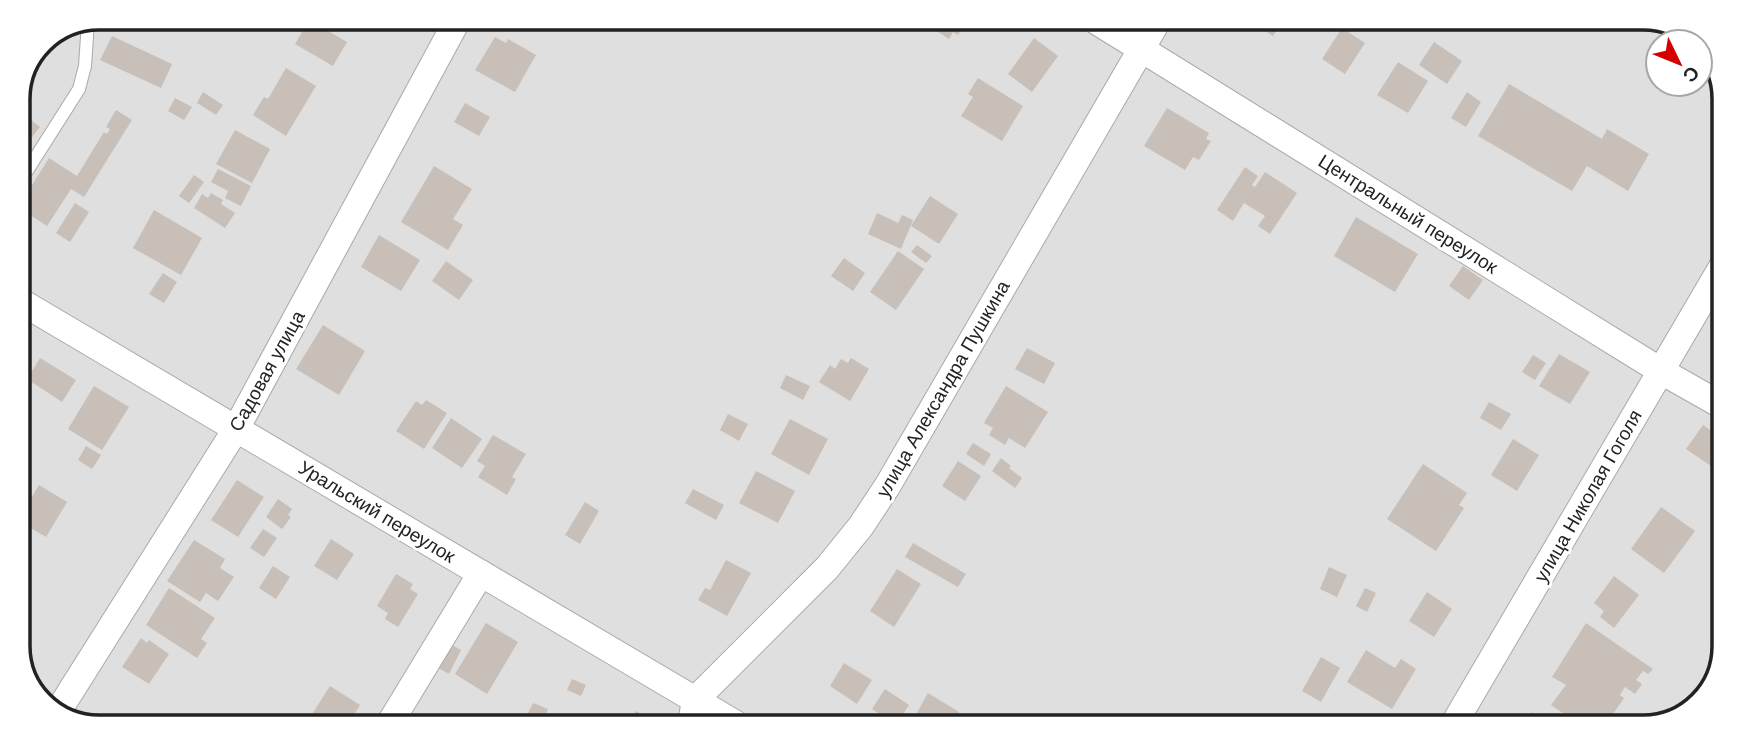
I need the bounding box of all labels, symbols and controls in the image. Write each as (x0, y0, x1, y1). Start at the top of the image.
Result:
north arrow (1644, 28, 1714, 98)
text: С (1679, 62, 1703, 87)
street label: Центральный переулок (1315, 150, 1502, 278)
street label: улица Александра Пушкина (872, 277, 1014, 501)
street label: Садовая улица (225, 307, 309, 435)
street label: улица Николая Гоголя (1530, 406, 1646, 586)
street label: Уральский переулок (295, 457, 460, 567)

